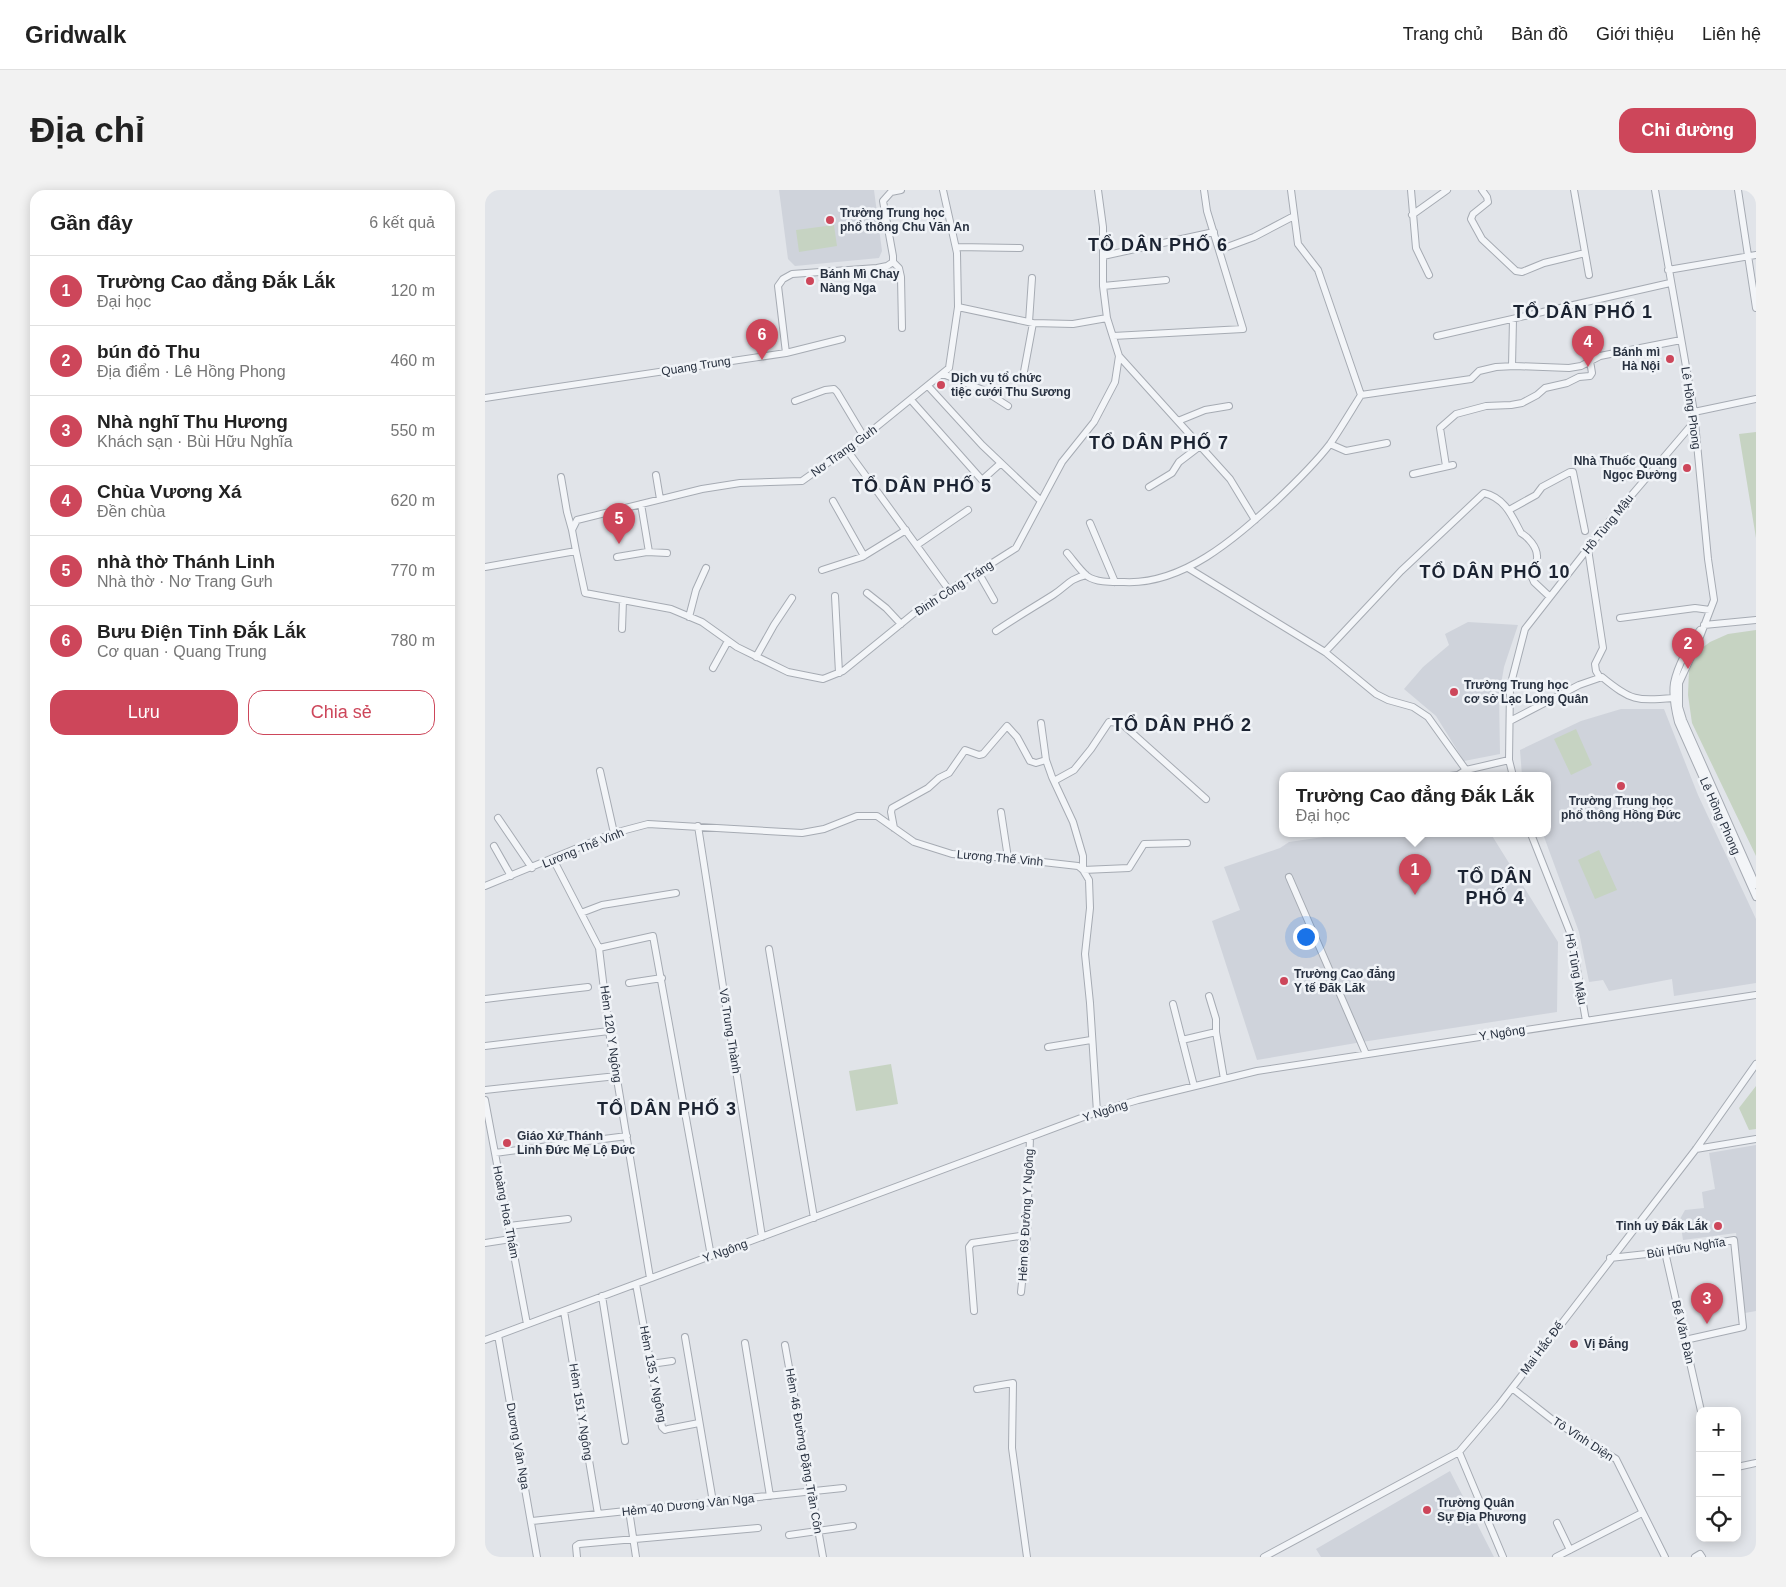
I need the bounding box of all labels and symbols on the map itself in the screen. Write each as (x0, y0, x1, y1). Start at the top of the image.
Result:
place label: Trường Trung học phổ thông Chu Văn An (840, 206, 970, 234)
marker: Trường Trung học phổ thông Chu Văn An (824, 214, 836, 226)
district label: TỔ DÂN PHỐ 6 (1088, 234, 1228, 255)
place label: Bánh Mì Chay Nàng Nga (820, 267, 900, 295)
marker: Bánh Mì Chay Nàng Nga (804, 275, 816, 287)
district label: TỔ DÂN PHỐ 1 (1513, 301, 1653, 322)
pin: 6 (746, 319, 778, 360)
pin: 4 (1572, 326, 1604, 367)
place label: Bánh mì Hà Nội (1613, 345, 1660, 373)
marker: Bánh mì Hà Nội (1664, 353, 1676, 365)
street label: Quang Trung (660, 354, 732, 378)
street label: Lê Hồng Phong (1678, 366, 1704, 450)
place label: Dịch vụ tổ chức tiệc cưới Thu Sương (951, 371, 1071, 399)
marker: Dịch vụ tổ chức tiệc cưới Thu Sương (935, 379, 947, 391)
street label: Nơ Trang Gưh (808, 422, 880, 480)
district label: TỔ DÂN PHỐ 7 (1089, 432, 1229, 453)
place label: Nhà Thuốc Quang Ngọc Đường (1574, 454, 1677, 482)
marker: Nhà Thuốc Quang Ngọc Đường (1681, 462, 1693, 474)
district label: TỔ DÂN PHỐ 5 (852, 475, 992, 496)
street label: Hồ Tùng Mậu (1580, 491, 1636, 557)
pin: 5 (603, 503, 635, 544)
street label: Đinh Công Tráng (912, 557, 996, 619)
district label: TỔ DÂN PHỐ 10 (1419, 561, 1571, 582)
pin: 2 (1672, 628, 1704, 669)
place label: Trường Trung học cơ sở Lạc Long Quân (1464, 678, 1588, 706)
marker: Trường Trung học cơ sở Lạc Long Quân (1448, 686, 1460, 698)
district label: TỔ DÂN PHỐ 2 (1112, 714, 1252, 735)
street label: Lê Hồng Phong (1697, 775, 1743, 857)
marker: Trường Trung học phổ thông Hồng Đức (1615, 780, 1627, 792)
place label: Trường Trung học phổ thông Hồng Đức (1561, 794, 1681, 822)
street label: Lương Thế Vinh (540, 825, 626, 871)
street label: Lương Thế Vinh (956, 847, 1044, 869)
pin: 1 (1399, 854, 1431, 895)
district label: TỔ DÂN PHỐ 4 (1458, 866, 1533, 908)
your location (1293, 924, 1319, 950)
street label: Hồ Tùng Mậu (1562, 932, 1590, 1006)
place label: Trường Cao đẳng Y tế Đăk Lăk (1294, 966, 1395, 995)
marker: Trường Cao đẳng Y tế Đăk Lăk (1278, 975, 1290, 987)
street label: Hẻm 120 Y Ngông (597, 984, 625, 1084)
street label: Võ Trung Thành (716, 988, 744, 1074)
street label: Y Ngông (1478, 1022, 1526, 1044)
street label: Y Ngông (1081, 1097, 1129, 1125)
district label: TỔ DÂN PHỐ 3 (597, 1098, 737, 1119)
place label: Giáo Xứ Thánh Linh Đức Mẹ Lộ Đức (517, 1129, 635, 1157)
marker: Giáo Xứ Thánh Linh Đức Mẹ Lộ Đức (501, 1137, 513, 1149)
street label: Hẻm 69 Đường Y Ngông (1016, 1148, 1036, 1282)
street label: Hoàng Hoa Thám (490, 1164, 522, 1260)
place label: Tỉnh uỷ Đắk Lắk (1616, 1218, 1708, 1233)
marker: Tỉnh uỷ Đắk Lắk (1712, 1220, 1724, 1232)
street label: Bùi Hữu Nghĩa (1646, 1235, 1727, 1261)
street label: Y Ngông (701, 1236, 749, 1266)
pin: 3 (1691, 1283, 1723, 1324)
street label: Bế Văn Đàn (1669, 1299, 1697, 1365)
street label: Mai Hắc Đế (1517, 1318, 1567, 1377)
street label: Hẻm 135 Y Ngông (637, 1324, 669, 1424)
place label: Vị Đắng (1584, 1336, 1629, 1351)
marker: Vị Đắng (1568, 1338, 1580, 1350)
street label: Hẻm 151 Y Ngông (566, 1362, 596, 1462)
street label: Hẻm 46 Đường Đặng Trần Côn (783, 1367, 825, 1535)
street label: Dương Vân Nga (503, 1401, 533, 1491)
street label: Tô Vĩnh Diện (1550, 1414, 1616, 1464)
street label: Hẻm 40 Dương Vân Nga (621, 1491, 755, 1519)
place label: Trường Quân Sự Địa Phương (1437, 1496, 1526, 1524)
marker: Trường Quân Sự Địa Phương (1421, 1504, 1433, 1516)

